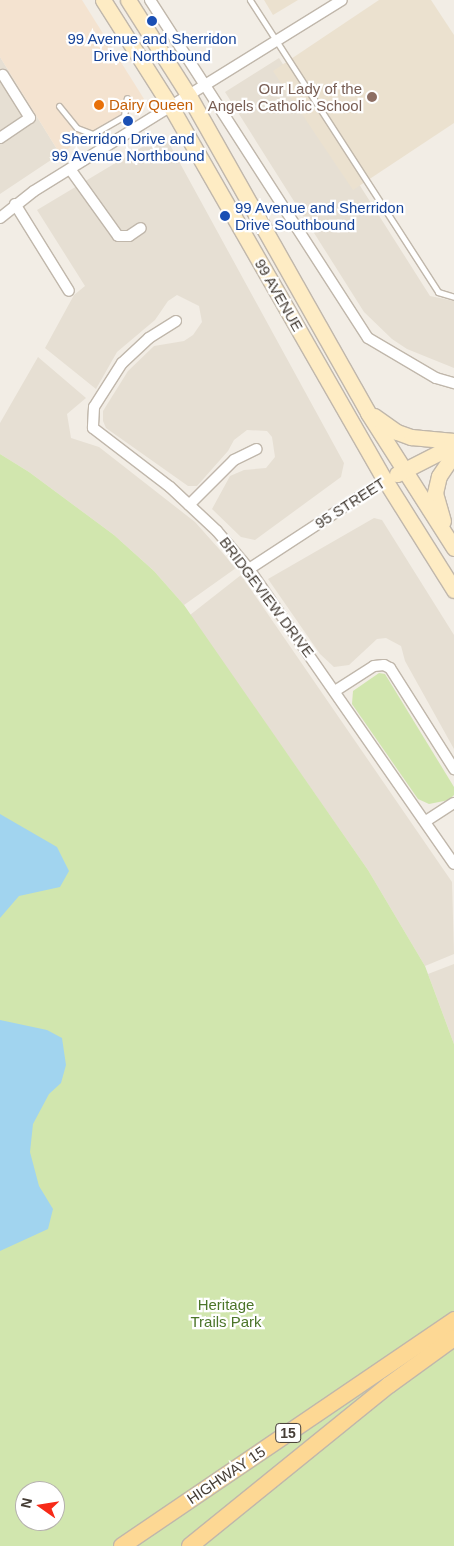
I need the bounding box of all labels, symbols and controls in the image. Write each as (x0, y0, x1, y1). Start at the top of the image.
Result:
marker: 99 Avenue and Sherridon Drive Northbound (146, 15, 158, 27)
place label: 99 Avenue and Sherridon Drive Northbound (67, 29, 237, 64)
place label: Our Lady of the Angels Catholic School (208, 79, 362, 114)
marker: Our Lady of the Angels Catholic School (366, 91, 378, 103)
place label: Dairy Queen (109, 96, 193, 114)
marker: Dairy Queen (93, 99, 105, 111)
marker: Sherridon Drive and 99 Avenue Northbound (122, 115, 134, 127)
place label: Sherridon Drive and 99 Avenue Northbound (51, 129, 205, 164)
place label: 99 Avenue and Sherridon Drive Southbound (235, 198, 405, 233)
marker: 99 Avenue and Sherridon Drive Southbound (219, 210, 231, 222)
street label: 99 AVENUE (251, 255, 307, 335)
street label: 95 STREET (312, 474, 388, 532)
street label: BRIDGEVIEW DRIVE (216, 533, 318, 661)
park label: Heritage Trails Park (190, 1295, 262, 1330)
road number: 15 (274, 1422, 302, 1445)
street label: HIGHWAY 15 (183, 1442, 269, 1508)
north arrow (15, 1481, 65, 1531)
text: N (17, 1496, 35, 1510)

